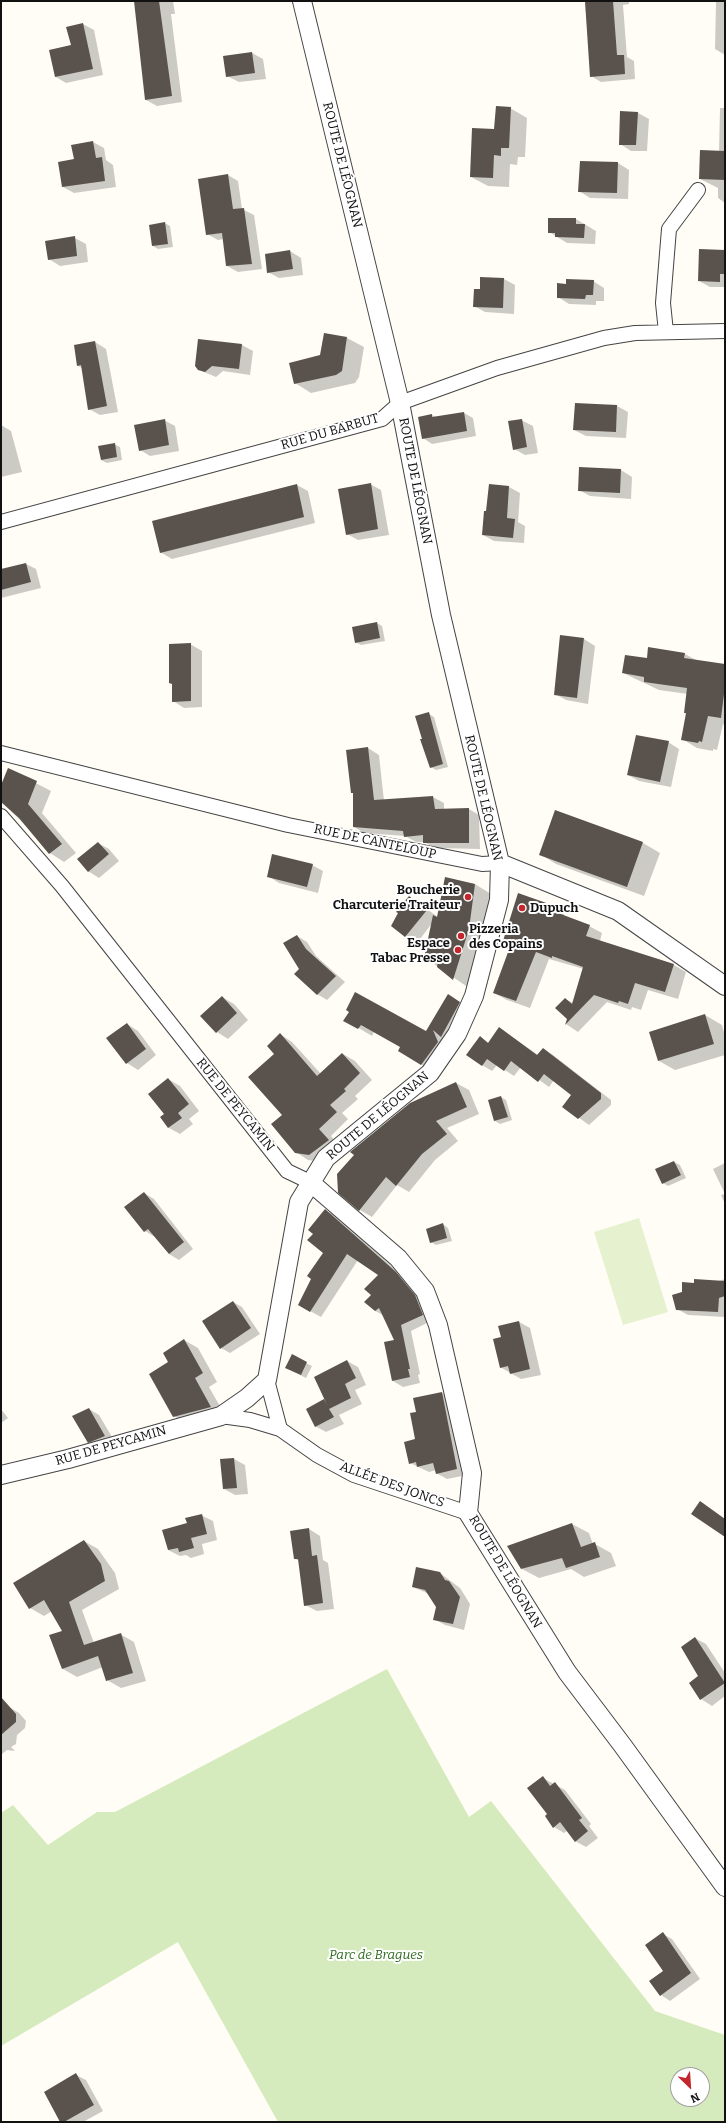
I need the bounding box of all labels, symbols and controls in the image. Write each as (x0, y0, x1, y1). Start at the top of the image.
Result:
street label: ROUTE DE LÉOGNAN (319, 101, 365, 229)
street label: RUE DU BARBUT (279, 411, 381, 453)
street label: ROUTE DE LÉOGNAN (395, 416, 435, 546)
street label: ROUTE DE LÉOGNAN (461, 733, 505, 863)
street label: RUE DE CANTELOUP (312, 821, 438, 863)
place label: Boucherie Charcuterie Traiteur (333, 882, 460, 913)
marker: Boucherie Charcuterie Traiteur (463, 892, 473, 902)
place label: Dupuch (530, 900, 578, 916)
marker: Dupuch (517, 903, 527, 913)
place label: Pizzeria des Copains (469, 921, 542, 952)
marker: Pizzeria des Copains (456, 931, 466, 941)
place label: Espace Tabac Presse (370, 935, 450, 966)
marker: Espace Tabac Presse (453, 945, 463, 955)
street label: RUE DE PEYCAMIN (193, 1055, 277, 1155)
street label: ROUTE DE LÉOGNAN (324, 1069, 432, 1163)
street label: RUE DE PEYCAMIN (54, 1423, 168, 1469)
street label: ALLÉE DES JONCS (338, 1459, 446, 1511)
street label: ROUTE DE LÉOGNAN (465, 1513, 545, 1631)
park label: Parc de Bragues (329, 1947, 423, 1963)
north arrow (670, 2067, 710, 2107)
text: N (688, 2090, 701, 2105)

